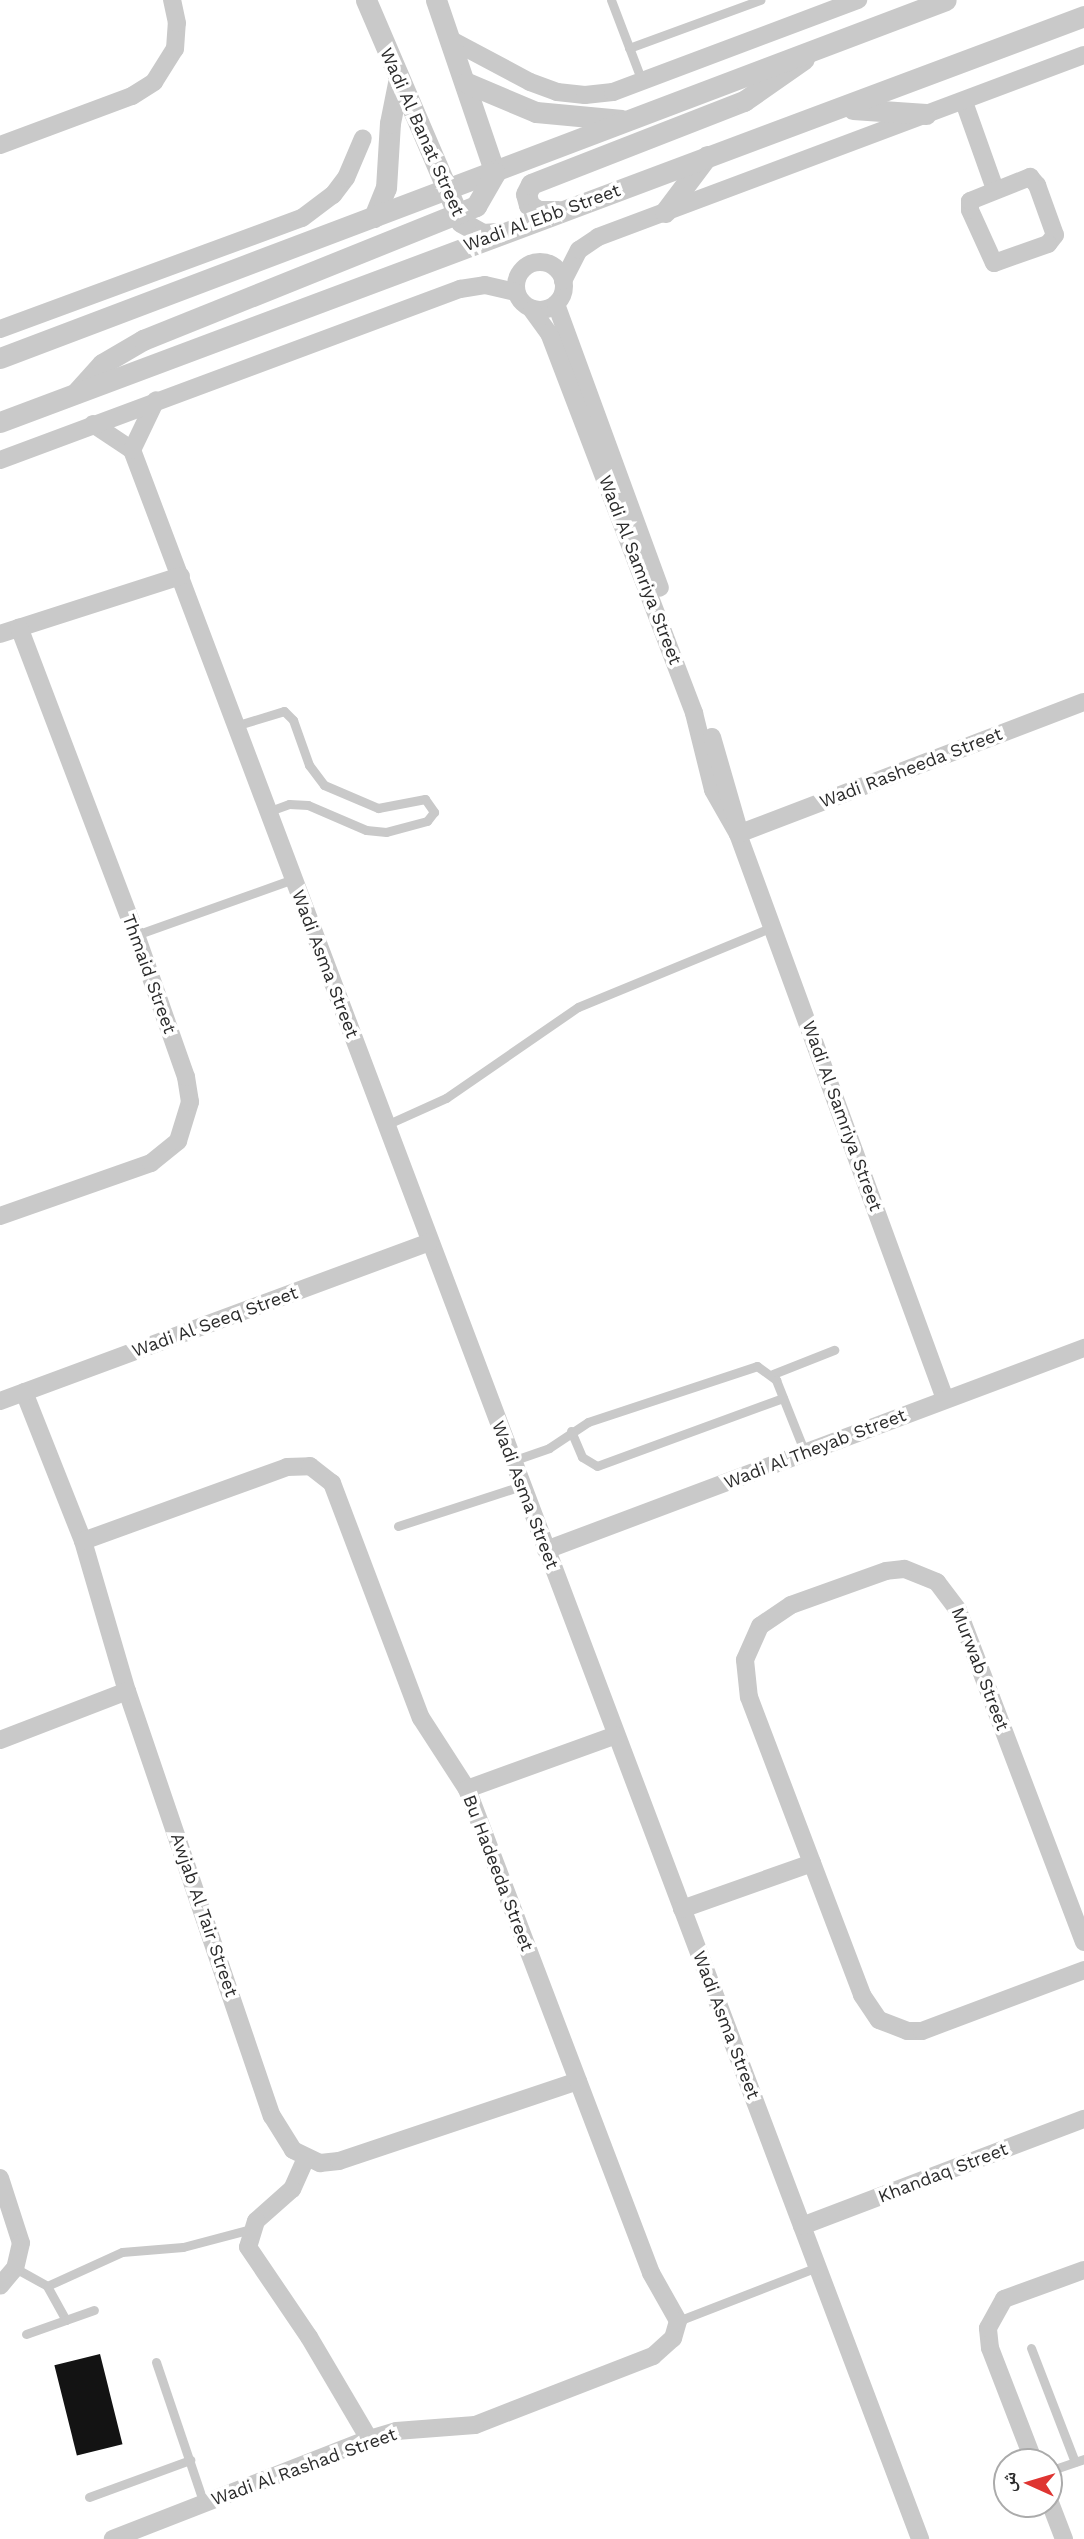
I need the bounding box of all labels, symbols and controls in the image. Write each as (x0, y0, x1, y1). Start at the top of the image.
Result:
street label: Wadi Al Banat Street (375, 44, 469, 220)
street label: Wadi Al Ebb Street (460, 179, 624, 257)
street label: Wadi Al Samriya Street (594, 471, 686, 669)
street label: Wadi Rasheeda Street (816, 723, 1006, 813)
street label: Wadi Asma Street (287, 886, 363, 1042)
street label: Thmaid Street (117, 911, 181, 1037)
street label: Wadi Al Samriya Street (797, 1017, 887, 1215)
street label: Wadi Al Seeq Street (128, 1282, 302, 1362)
street label: Wadi Al Theyab Street (720, 1404, 910, 1494)
street label: Wadi Asma Street (487, 1417, 563, 1573)
street label: Murwab Street (947, 1604, 1013, 1734)
street label: Bu Hadeeda Street (458, 1792, 538, 1954)
street label: Awjab Al Tair Street (165, 1829, 243, 2001)
street label: Wadi Asma Street (688, 1947, 764, 2103)
street label: Khandaq Street (875, 2138, 1011, 2208)
street label: Wadi Al Rashad Street (208, 2423, 400, 2511)
north arrow (993, 2448, 1063, 2518)
text: ش (996, 2471, 1021, 2493)

